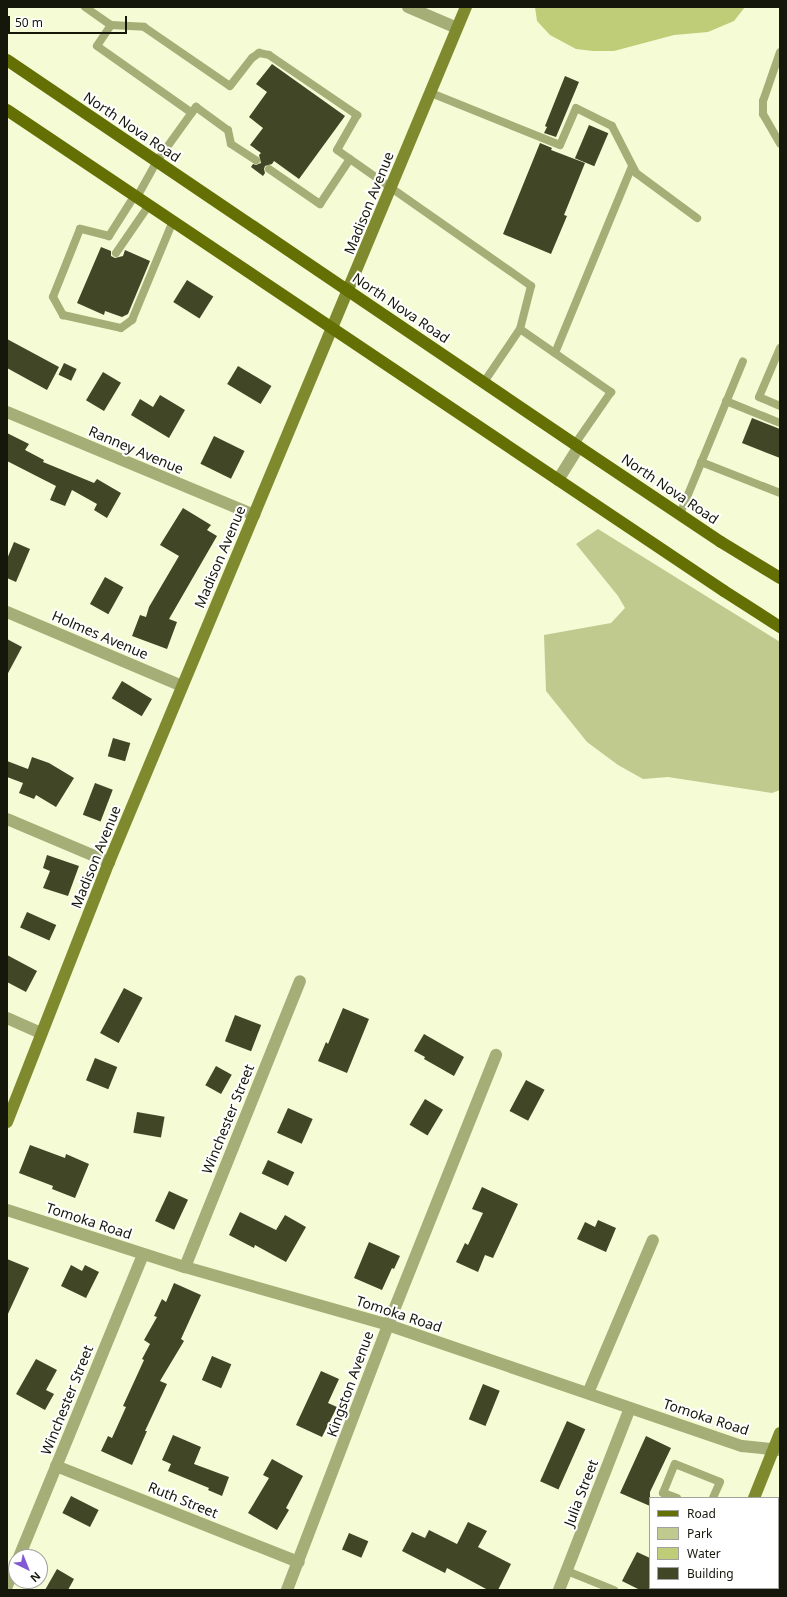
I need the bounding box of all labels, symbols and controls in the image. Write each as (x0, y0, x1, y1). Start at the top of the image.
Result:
scale bar (10, 8, 129, 34)
text: 50 m (15, 14, 43, 31)
street label: North Nova Road (80, 88, 184, 166)
street label: Madison Avenue (341, 149, 397, 257)
street label: North Nova Road (349, 269, 453, 347)
street label: Ranney Avenue (86, 422, 186, 478)
street label: North Nova Road (618, 450, 722, 528)
street label: Madison Avenue (191, 503, 249, 611)
street label: Holmes Avenue (49, 607, 151, 663)
street label: Madison Avenue (68, 803, 124, 911)
street label: Winchester Street (198, 1062, 258, 1176)
street label: Tomoka Road (44, 1199, 134, 1243)
street label: Tomoka Road (354, 1292, 444, 1336)
street label: Kingston Avenue (323, 1329, 377, 1439)
street label: Winchester Street (37, 1343, 97, 1457)
street label: Tomoka Road (661, 1395, 751, 1439)
street label: Julia Street (561, 1457, 601, 1529)
street label: Ruth Street (146, 1478, 220, 1522)
legend (649, 1497, 779, 1589)
text: Road (687, 1505, 716, 1522)
text: Park (687, 1525, 712, 1542)
text: Water (687, 1545, 721, 1562)
north arrow (8, 1549, 48, 1589)
text: Building (687, 1565, 734, 1582)
text: N (27, 1569, 44, 1586)

